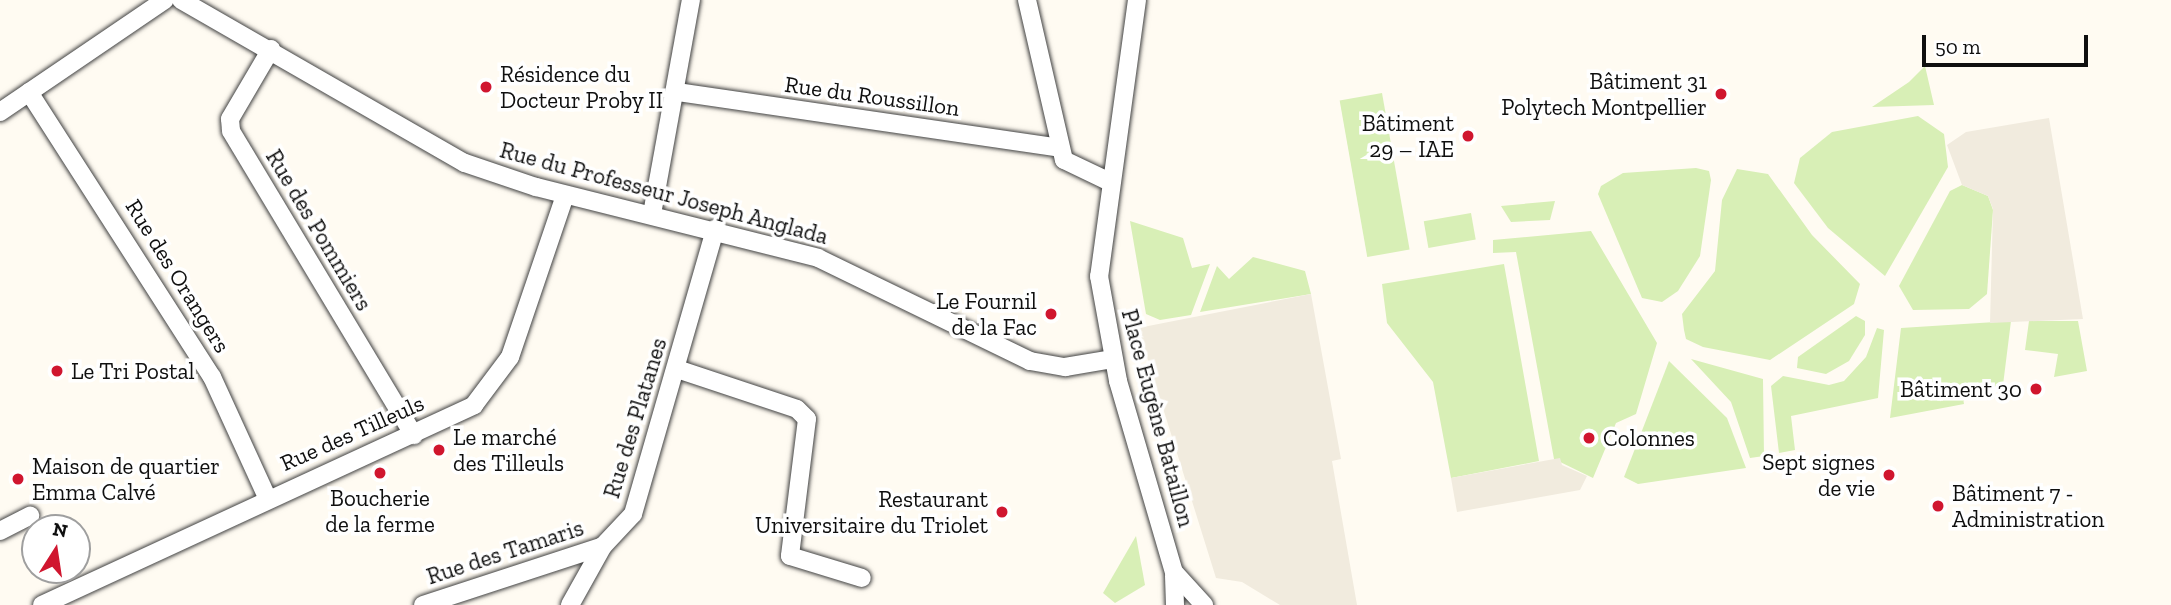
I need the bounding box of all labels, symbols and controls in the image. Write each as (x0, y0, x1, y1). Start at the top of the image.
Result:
scale bar (1926, 21, 2092, 65)
text: 50 m (1935, 34, 1981, 59)
place label: Résidence du Docteur Proby II (500, 60, 664, 114)
place label: Bâtiment 31 Polytech Montpellier (1501, 67, 1707, 121)
street label: Rue du Roussillon (783, 70, 961, 122)
marker: Résidence du Docteur Proby II (478, 79, 494, 95)
marker: Bâtiment 31 Polytech Montpellier (1713, 86, 1729, 102)
place label: Bâtiment 29 – IAE (1362, 109, 1454, 163)
marker: Bâtiment 29 – IAE (1460, 128, 1476, 144)
street label: Rue du Professeur Joseph Anglada (496, 136, 832, 250)
street label: Rue des Pommiers (260, 144, 378, 316)
street label: Rue des Orangers (120, 194, 236, 358)
place label: Le Fournil de la Fac (936, 287, 1037, 341)
marker: Le Fournil de la Fac (1043, 306, 1059, 322)
street label: Place Eugène Bataillon (1116, 306, 1200, 530)
street label: Rue des Platanes (598, 335, 672, 501)
place label: Le Tri Postal (71, 357, 195, 385)
marker: Le Tri Postal (49, 363, 65, 379)
place label: Bâtiment 30 (1900, 375, 2022, 403)
marker: Bâtiment 30 (2028, 381, 2044, 397)
street label: Rue des Tilleuls (276, 389, 428, 477)
place label: Le marché des Tilleuls (453, 423, 565, 477)
place label: Colonnes (1603, 424, 1695, 452)
marker: Colonnes (1581, 430, 1597, 446)
marker: Le marché des Tilleuls (431, 442, 447, 458)
place label: Sept signes de vie (1762, 448, 1875, 502)
place label: Maison de quartier Emma Calvé (32, 452, 220, 506)
marker: Boucherie de la ferme (372, 465, 388, 481)
marker: Sept signes de vie (1881, 467, 1897, 483)
marker: Maison de quartier Emma Calvé (10, 471, 26, 487)
place label: Bâtiment 7 - Administration (1952, 479, 2104, 533)
place label: Boucherie de la ferme (325, 484, 435, 538)
place label: Restaurant Universitaire du Triolet (755, 485, 988, 539)
marker: Bâtiment 7 - Administration (1930, 498, 1946, 514)
marker: Restaurant Universitaire du Triolet (994, 504, 1010, 520)
north arrow (21, 514, 91, 584)
street label: Rue des Tamaris (423, 514, 587, 590)
text: N (51, 517, 70, 543)

